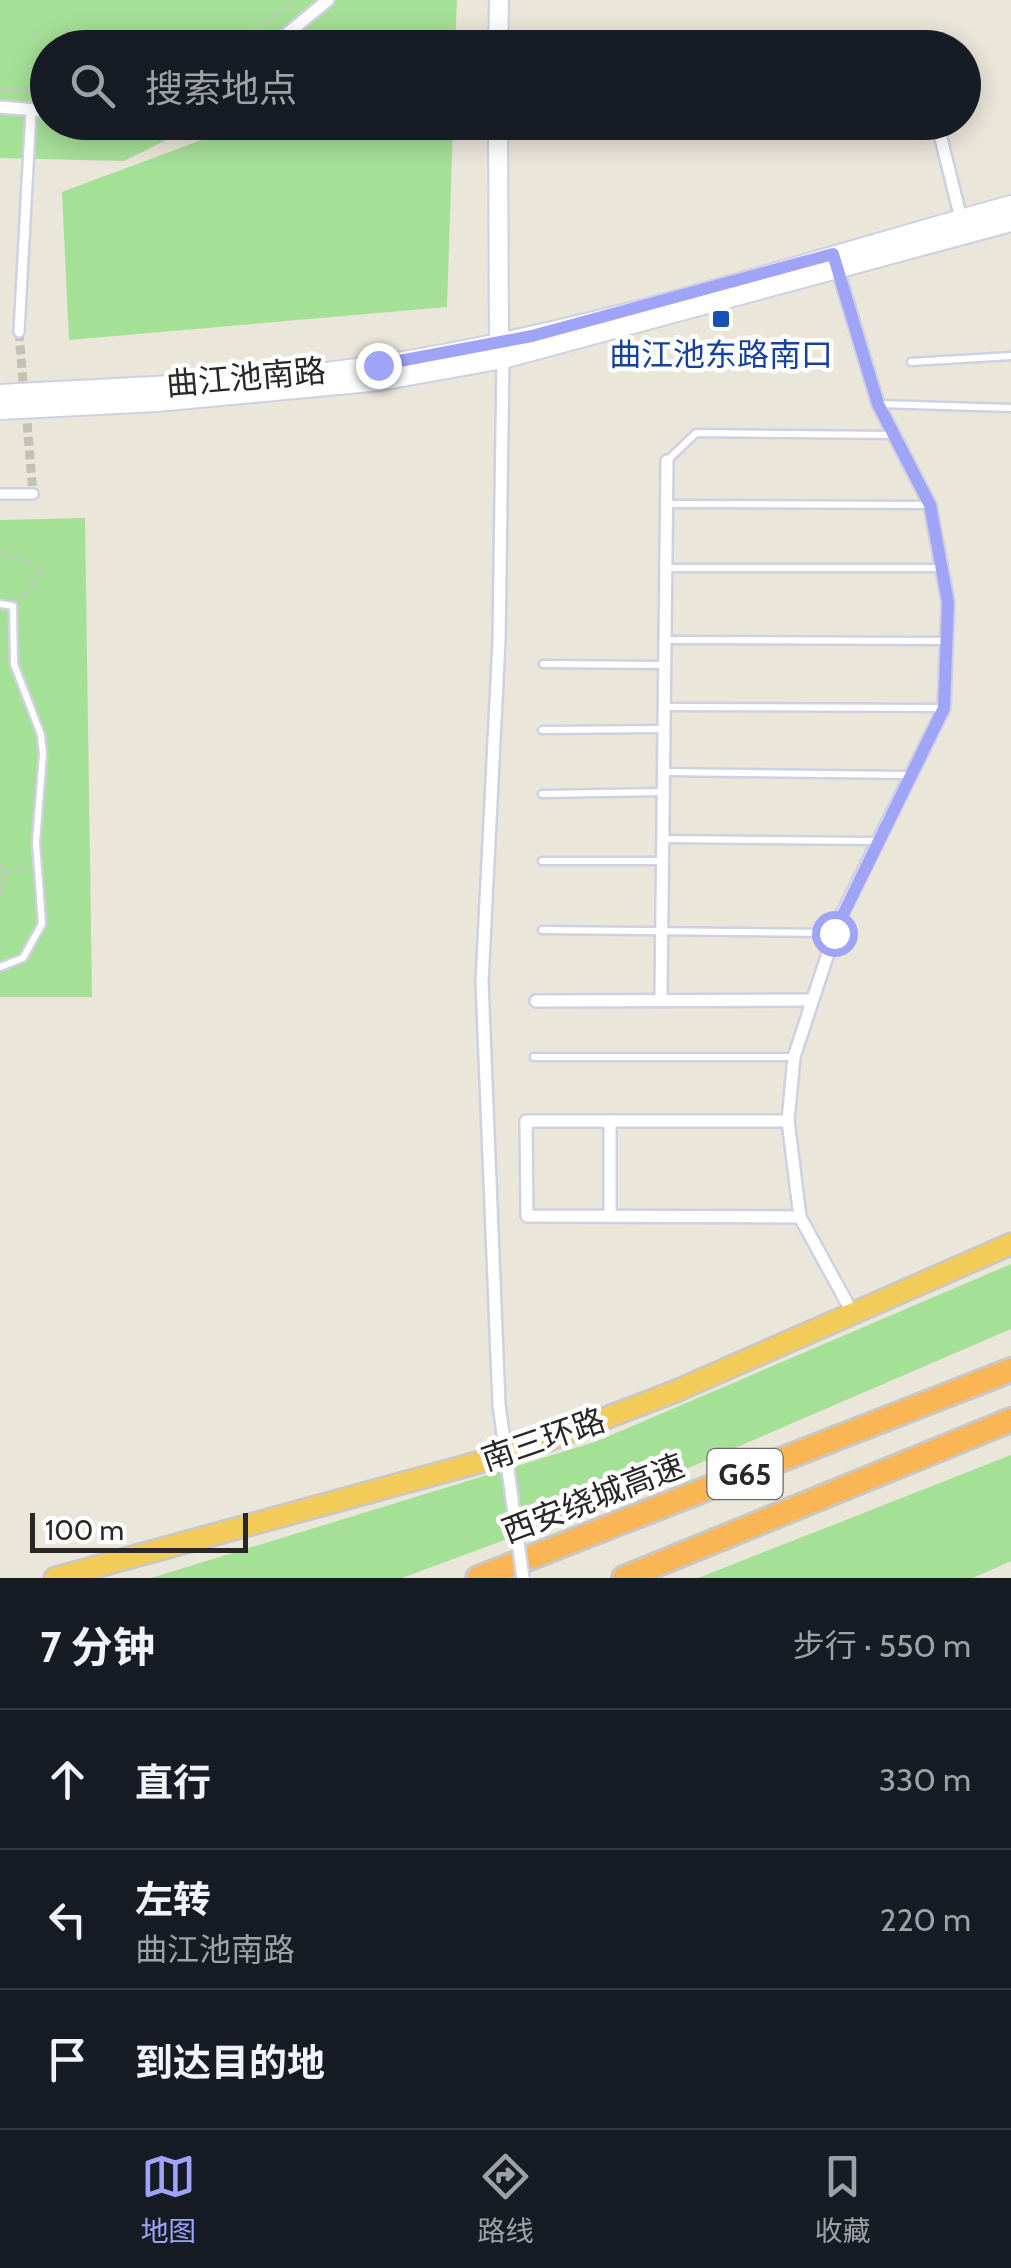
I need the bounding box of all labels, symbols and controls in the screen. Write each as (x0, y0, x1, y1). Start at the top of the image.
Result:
search box (30, 30, 981, 140)
icon: search (65, 58, 120, 113)
text: 搜索地点 (145, 65, 297, 112)
marker: 曲江池东路南口 (710, 308, 732, 330)
place label: 曲江池东路南口 (609, 335, 833, 374)
route end (356, 343, 402, 389)
street label: 曲江池南路 (165, 351, 327, 403)
route start (812, 911, 858, 957)
street label: 南三环路 (476, 1400, 610, 1478)
street label: 西安绕城高速 (496, 1445, 690, 1551)
road number: G65 (708, 1449, 782, 1499)
scale bar (30, 1508, 248, 1552)
text: 100 m (45, 1513, 124, 1547)
text: 7 分钟 (40, 1621, 155, 1673)
text: 步行 · 550 m (793, 1626, 971, 1665)
icon: ahead (40, 1752, 95, 1807)
text: 直行 (135, 1759, 211, 1806)
text: 330 m (879, 1760, 971, 1799)
text: 左转 (135, 1876, 211, 1923)
icon: left (40, 1892, 95, 1947)
text: 220 m (880, 1900, 971, 1939)
text: 曲江池南路 (135, 1930, 295, 1969)
icon: arrive (40, 2032, 95, 2087)
text: 到达目的地 (135, 2039, 325, 2086)
tab: 地图 (140, 2149, 197, 2249)
tab: 路线 (477, 2149, 534, 2249)
tab: 收藏 (814, 2149, 871, 2249)

